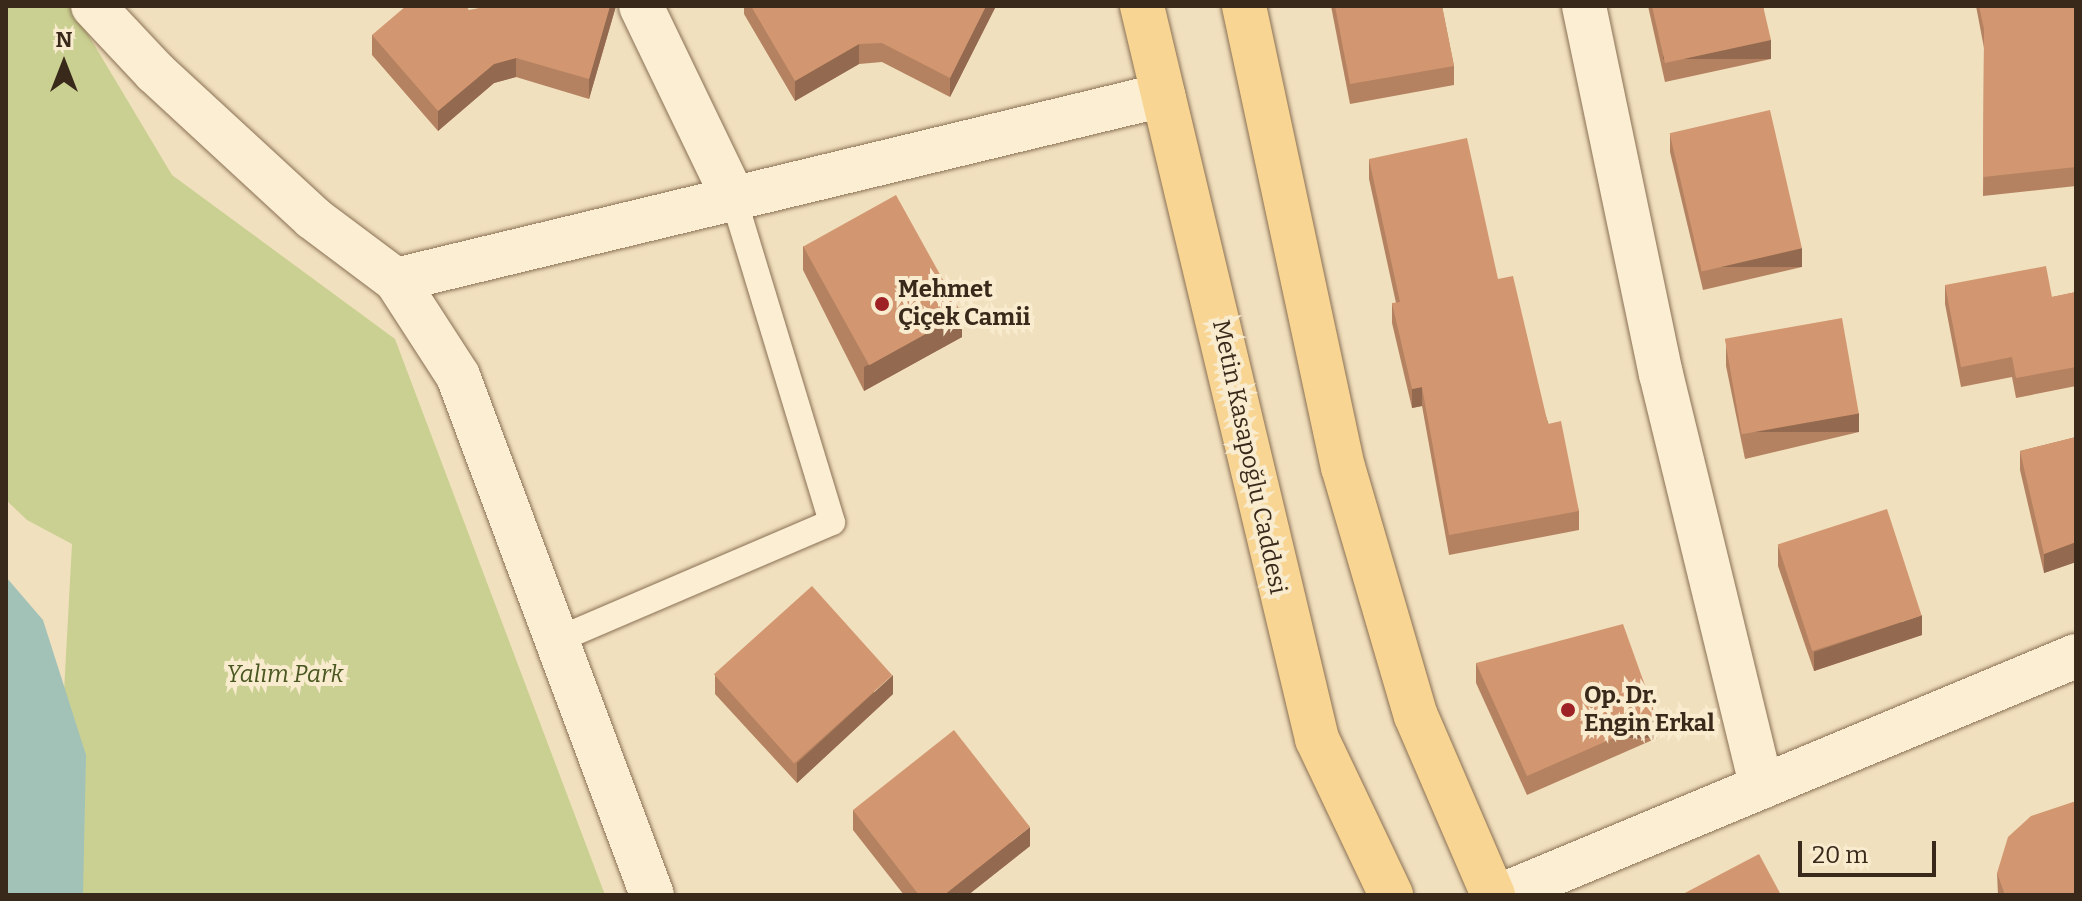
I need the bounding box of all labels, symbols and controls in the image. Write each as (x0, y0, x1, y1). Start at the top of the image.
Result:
north arrow (24, 24, 104, 104)
text: N (56, 26, 72, 53)
place label: Mehmet Çiçek Camii (898, 276, 1030, 332)
marker: Mehmet Çiçek Camii (873, 295, 891, 313)
street label: Metin Kasapoğlu Caddesi (1206, 317, 1292, 597)
park label: Yalım Park (226, 661, 344, 689)
place label: Op. Dr. Engin Erkal (1584, 682, 1715, 738)
marker: Op. Dr. Engin Erkal (1559, 701, 1577, 719)
scale bar (1802, 825, 1940, 875)
text: 20 m (1812, 841, 1868, 869)

